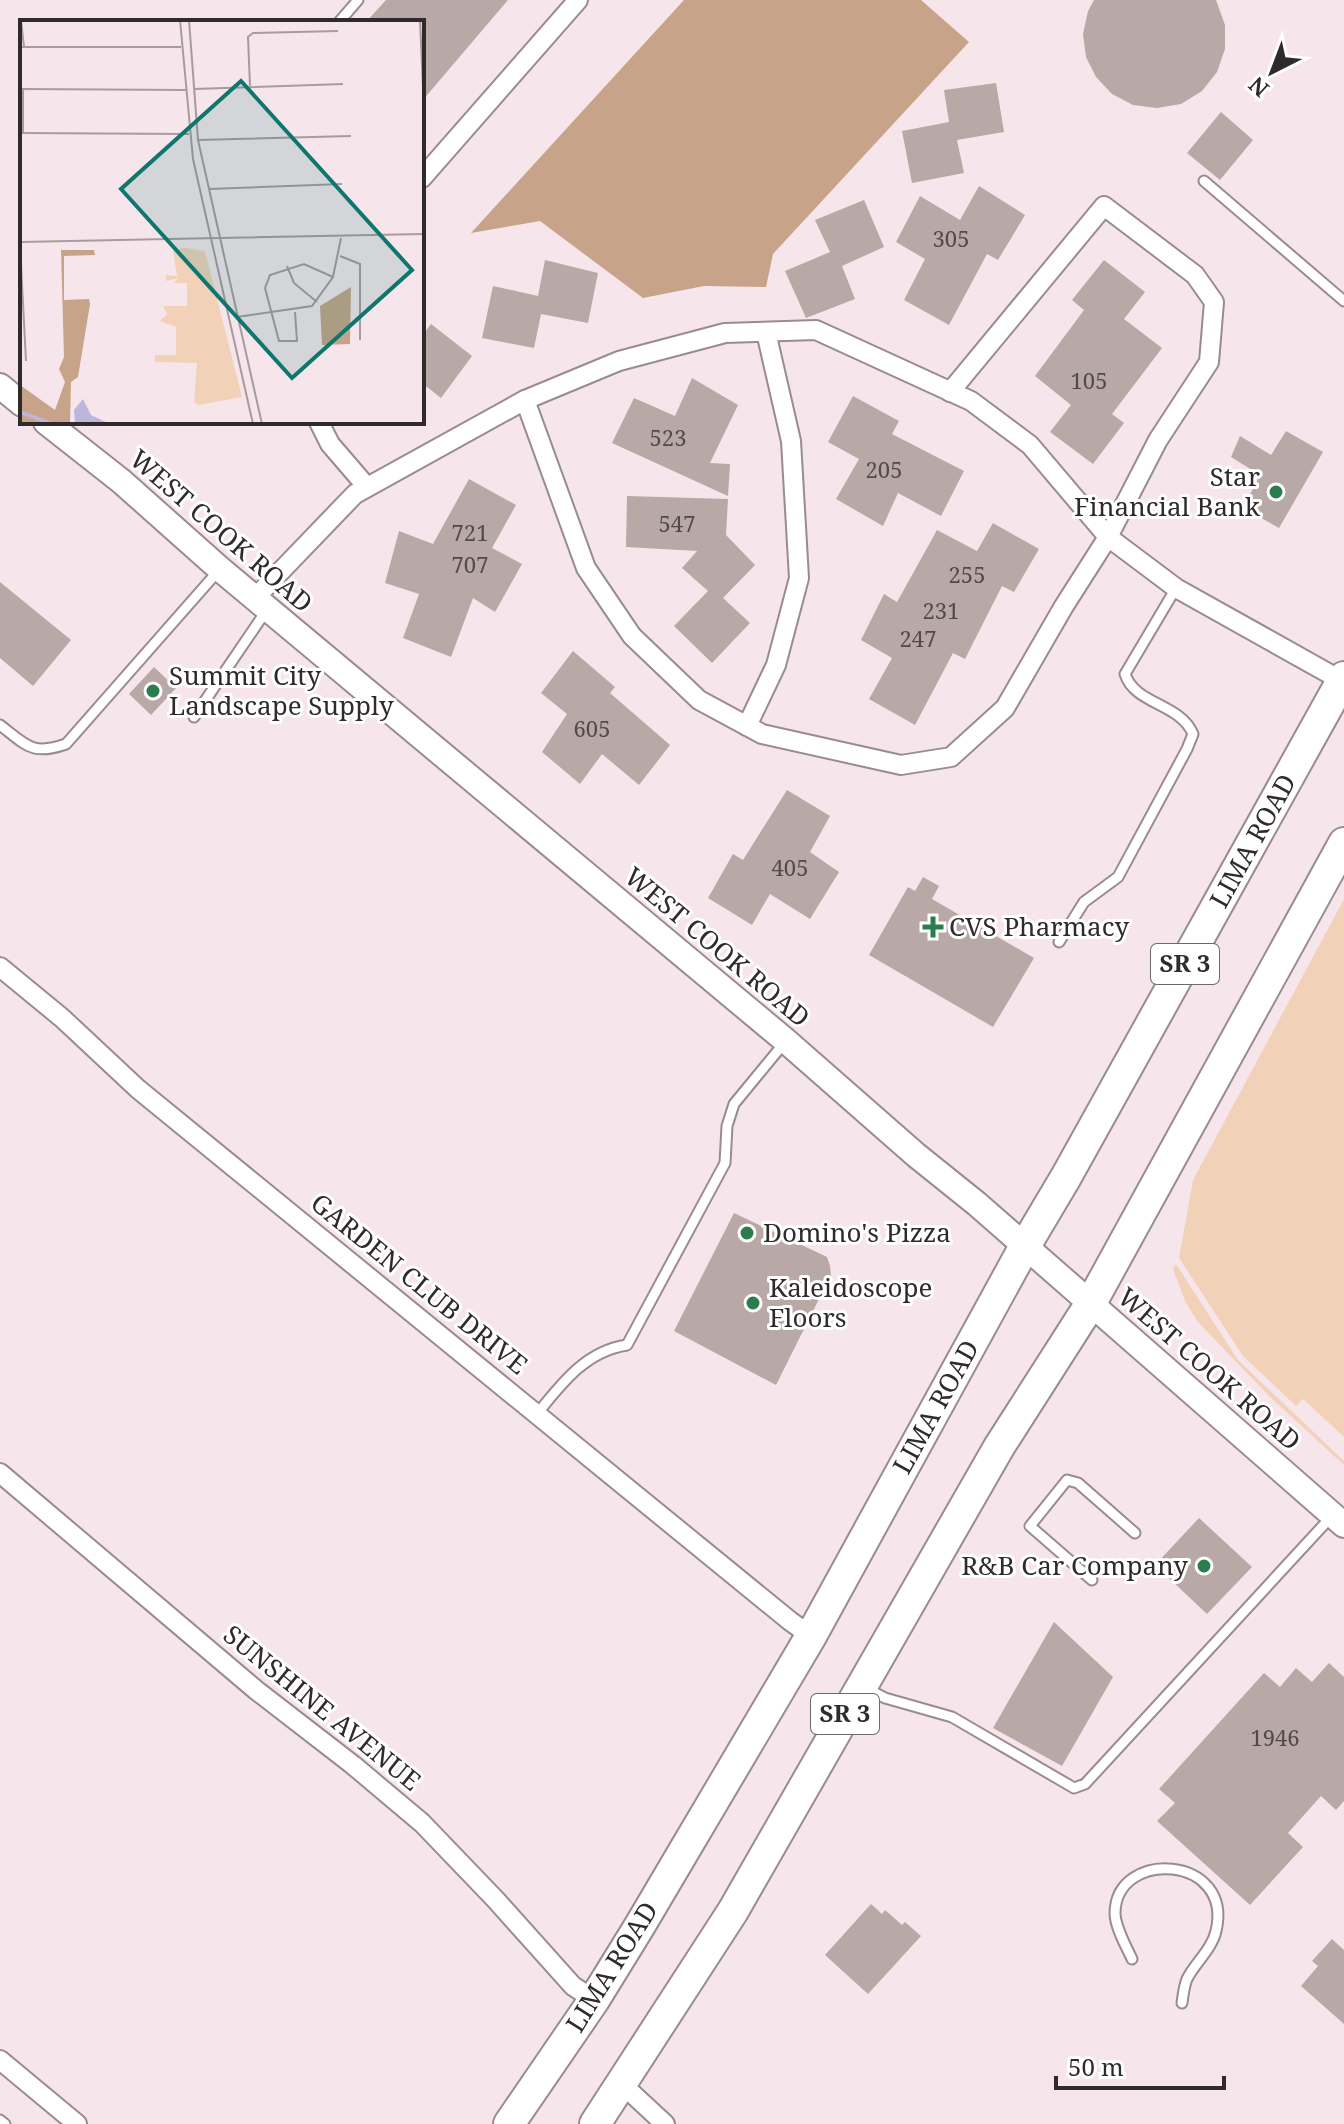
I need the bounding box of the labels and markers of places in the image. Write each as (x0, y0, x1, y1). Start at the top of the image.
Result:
place label: Star Financial Bank (1074, 458, 1261, 524)
marker: Star Financial Bank (1267, 483, 1285, 501)
place label: Summit City Landscape Supply (169, 657, 394, 723)
marker: Summit City Landscape Supply (144, 682, 162, 700)
place label: CVS Pharmacy (949, 908, 1130, 944)
marker: CVS Pharmacy (924, 918, 942, 936)
place label: Domino's Pizza (763, 1214, 951, 1250)
marker: Domino's Pizza (738, 1224, 756, 1242)
place label: Kaleidoscope Floors (769, 1269, 933, 1335)
marker: Kaleidoscope Floors (744, 1294, 762, 1312)
place label: R&B Car Company (961, 1547, 1188, 1583)
marker: R&B Car Company (1195, 1557, 1213, 1575)

